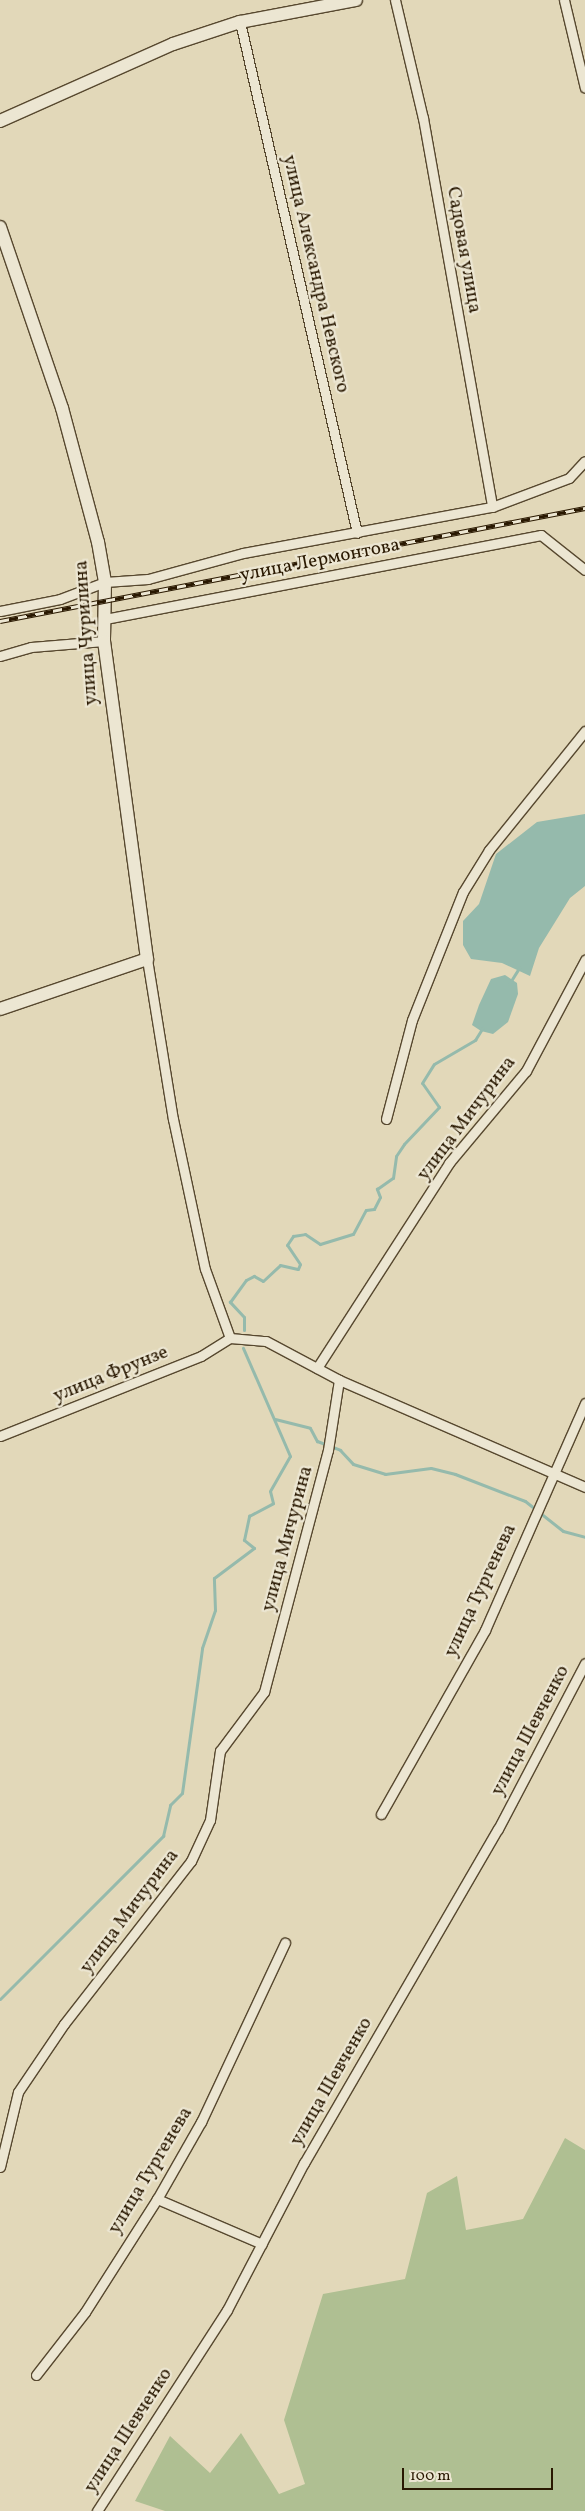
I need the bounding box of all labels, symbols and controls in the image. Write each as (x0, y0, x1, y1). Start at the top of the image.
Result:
street label: улица Александра Невского (277, 153, 353, 395)
street label: Садовая улица (441, 185, 485, 315)
street label: улица Лермонтова (238, 534, 402, 588)
street label: улица Чурилина (71, 560, 103, 706)
street label: улица Мичурина (413, 1052, 521, 1186)
street label: улица Фрунзе (50, 1342, 172, 1408)
street label: улица Мичурина (258, 1464, 318, 1614)
street label: улица Тургенева (440, 1521, 522, 1661)
street label: улица Шевченко (487, 1662, 575, 1800)
street label: улица Мичурина (76, 1845, 184, 1979)
street label: улица Шевченко (286, 2014, 378, 2150)
street label: улица Тургенева (104, 2103, 198, 2239)
street label: улица Шевченко (80, 2364, 178, 2498)
scale bar (405, 2458, 556, 2490)
text: 100 m (410, 2466, 450, 2487)

